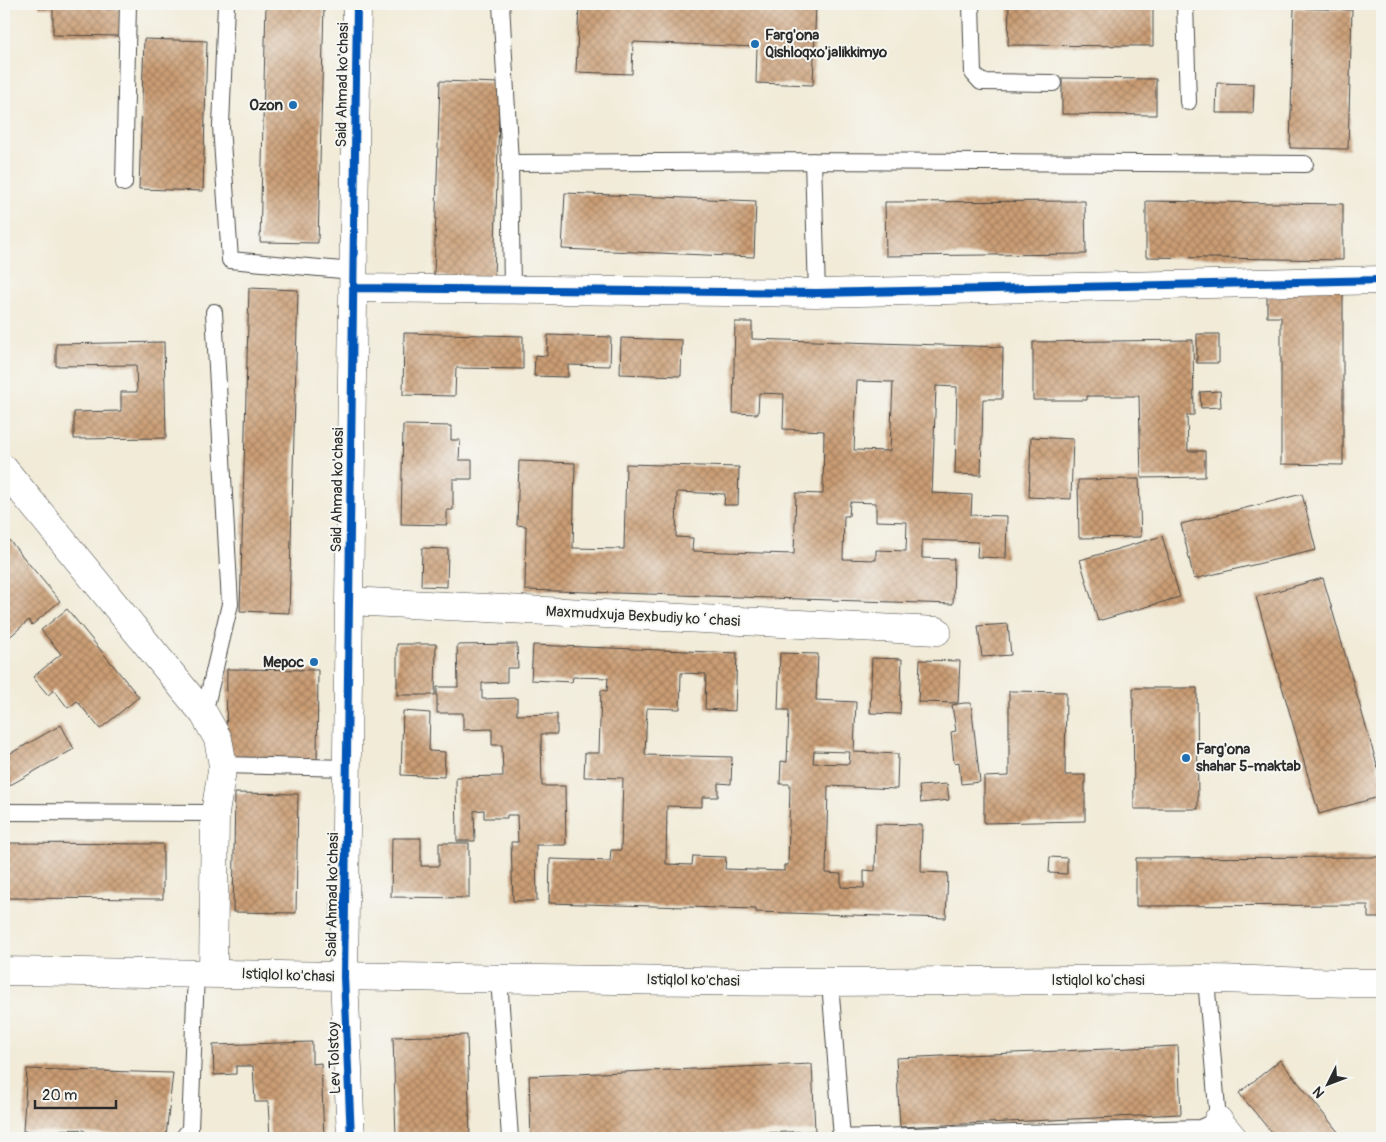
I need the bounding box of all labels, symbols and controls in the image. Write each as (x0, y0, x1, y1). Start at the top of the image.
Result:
street label: Said Ahmad ko'chasi (332, 22, 353, 148)
place label: Farg'ona Qishloqxo'jalikkimyo (765, 26, 887, 62)
marker: Farg'ona Qishloqxo'jalikkimyo (749, 38, 761, 50)
place label: Ozon (249, 96, 283, 115)
marker: Ozon (287, 99, 299, 111)
street label: Said Ahmad ko'chasi (327, 427, 348, 553)
street label: Maxmudxuja Bexbudiy koʻchasi (545, 602, 741, 631)
place label: Мерос (263, 653, 304, 672)
marker: Мерос (308, 656, 320, 668)
place label: Farg'ona shahar 5-maktab (1196, 740, 1301, 776)
marker: Farg'ona shahar 5-maktab (1180, 752, 1192, 764)
street label: Said Ahmad ko'chasi (322, 832, 343, 958)
street label: Istiqlol ko'chasi (241, 964, 335, 987)
street label: Istiqlol ko'chasi (646, 970, 740, 991)
street label: Istiqlol ko'chasi (1051, 971, 1145, 990)
street label: Lev Tolstoy (324, 1021, 345, 1094)
north arrow (1304, 1060, 1354, 1110)
scale bar (35, 1077, 116, 1109)
text: N (1309, 1083, 1328, 1102)
text: 20 m (42, 1086, 77, 1105)

